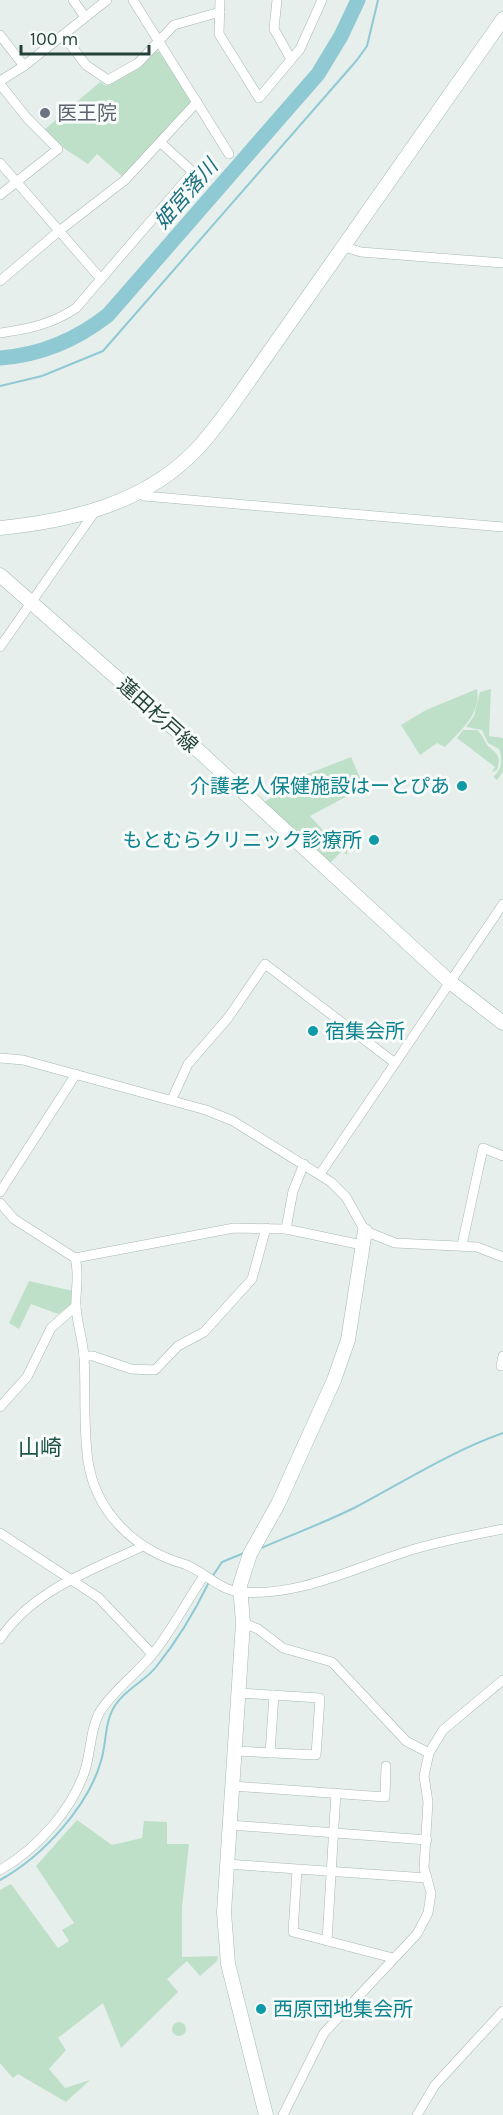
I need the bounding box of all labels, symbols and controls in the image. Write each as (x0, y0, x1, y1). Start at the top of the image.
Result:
scale bar (21, 18, 148, 56)
text: 100 m (30, 28, 78, 50)
place label: 医王院 (57, 102, 117, 125)
marker: 医王院 (38, 106, 52, 120)
water label: 姫宮落川 (149, 153, 224, 234)
street label: 蓮田杉戸線 (113, 673, 203, 757)
place label: 介護老人保健施設はーとぴあ (190, 775, 450, 798)
marker: 介護老人保健施設はーとぴあ (455, 779, 469, 793)
place label: もとむらクリニック診療所 (122, 829, 362, 852)
marker: もとむらクリニック診療所 (367, 833, 381, 847)
place label: 宿集会所 (325, 1020, 405, 1043)
marker: 宿集会所 (306, 1024, 320, 1038)
district label: 山崎 (18, 1435, 62, 1461)
place label: 西原団地集会所 (273, 1998, 413, 2021)
marker: 西原団地集会所 (254, 2002, 268, 2016)

